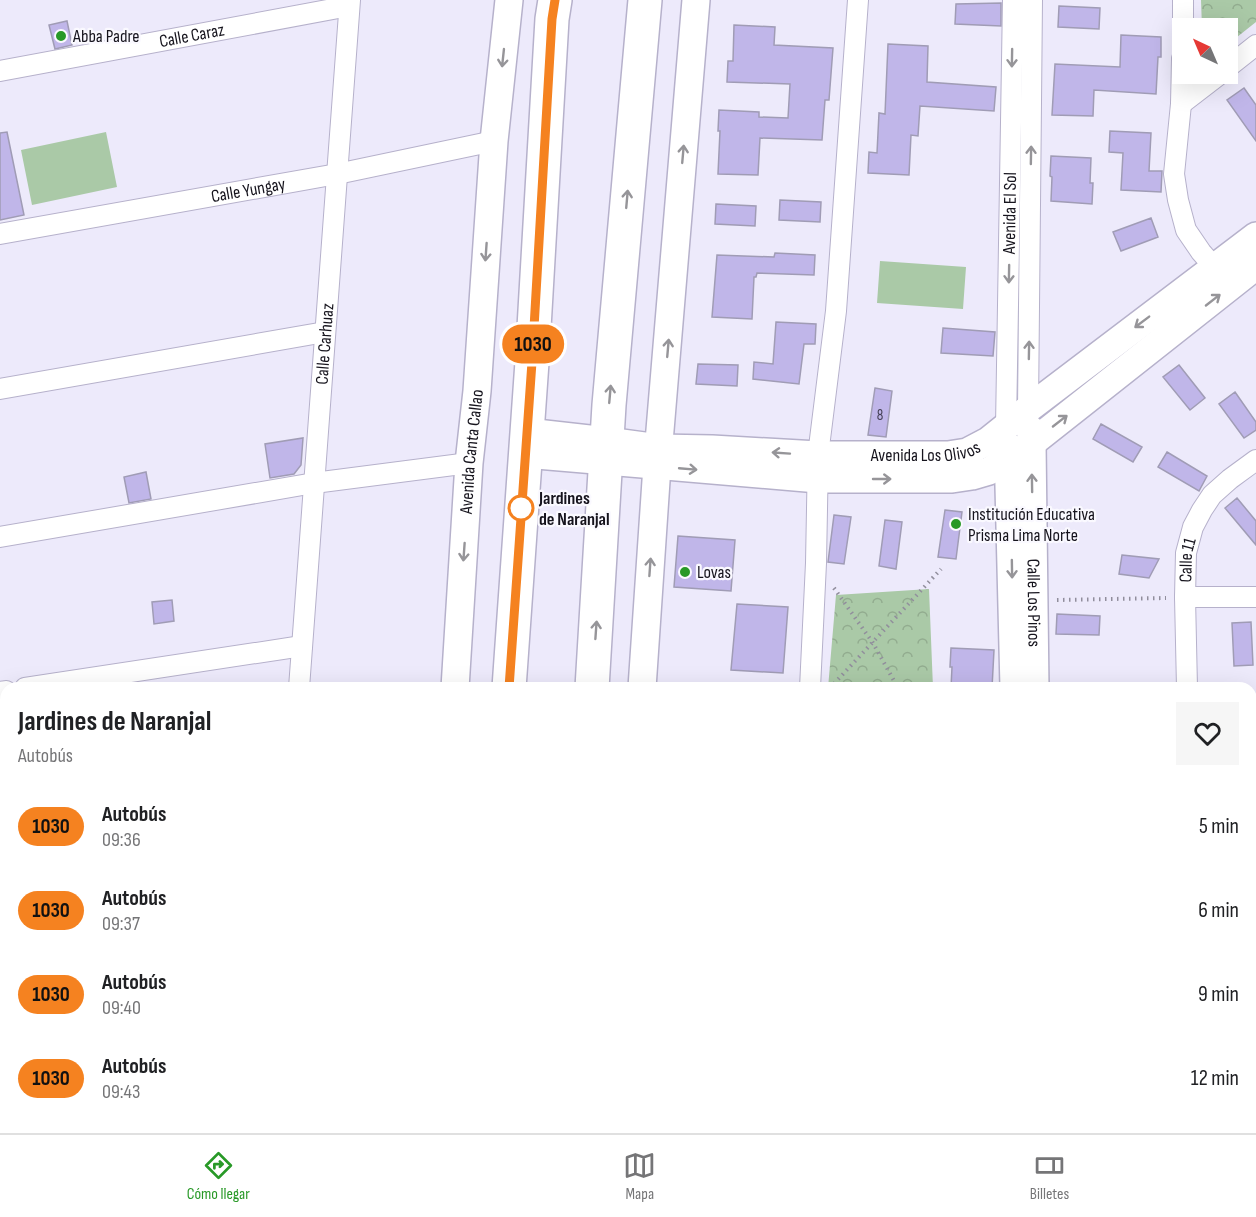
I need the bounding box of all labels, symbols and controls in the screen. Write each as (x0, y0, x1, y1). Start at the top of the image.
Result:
north arrow (1172, 18, 1238, 84)
map controls (1172, 18, 1238, 84)
street label: Calle Caraz (157, 19, 227, 52)
place label: Abba Padre (72, 26, 140, 47)
marker: Abba Padre (54, 29, 68, 43)
one-way arrow (497, 48, 508, 68)
one-way arrow (1007, 48, 1018, 68)
one-way arrow (678, 144, 689, 164)
one-way arrow (1025, 146, 1036, 166)
street label: Avenida El Sol (998, 172, 1021, 255)
street label: Calle Yungay (209, 173, 287, 207)
one-way arrow (622, 190, 633, 210)
one-way arrow (481, 242, 492, 262)
one-way arrow (1003, 264, 1015, 284)
one-way arrow (1205, 293, 1221, 306)
street label: Calle Carhuaz (311, 302, 338, 385)
one-way arrow (1135, 316, 1151, 328)
line badge: 1030 (491, 324, 575, 364)
text: 1030 (514, 332, 552, 357)
one-way arrow (663, 339, 674, 359)
one-way arrow (1023, 341, 1034, 361)
one-way arrow (605, 384, 616, 404)
street label: Avenida Canta Callao (455, 388, 488, 515)
house number: 8 (877, 406, 883, 425)
one-way arrow (1052, 414, 1068, 427)
street label: Avenida Los Olivos (870, 436, 984, 466)
one-way arrow (772, 447, 792, 458)
one-way arrow (677, 464, 697, 475)
one-way arrow (872, 473, 892, 485)
one-way arrow (1026, 474, 1038, 494)
place label: Jardines de Naranjal (538, 488, 610, 530)
marker: Jardines de Naranjal (508, 495, 534, 521)
place label: Institución Educativa Prisma Lima Norte (968, 504, 1095, 546)
marker: Institución Educativa Prisma Lima Norte (949, 517, 963, 531)
street label: Calle 11 (1175, 535, 1200, 583)
one-way arrow (458, 541, 469, 561)
one-way arrow (645, 558, 656, 578)
one-way arrow (1006, 558, 1017, 578)
street label: Calle Los Pinos (1023, 559, 1045, 647)
place label: Lovas (697, 562, 731, 583)
marker: Lovas (678, 565, 692, 579)
one-way arrow (591, 621, 602, 641)
button: heart (1176, 702, 1239, 765)
text: Jardines de Naranjal (18, 705, 211, 738)
text: Autobús (18, 744, 73, 768)
text: Autobús (102, 801, 166, 828)
text: 5 min (1199, 813, 1239, 840)
text: 1030 (32, 814, 70, 839)
text: 09:36 (102, 828, 141, 852)
text: Autobús (102, 885, 166, 912)
text: 6 min (1198, 897, 1239, 924)
text: 1030 (32, 898, 70, 923)
text: 09:37 (102, 912, 140, 936)
text: Autobús (102, 969, 166, 996)
text: 9 min (1198, 981, 1239, 1008)
text: 1030 (32, 982, 70, 1007)
text: 09:40 (102, 996, 141, 1020)
text: Autobús (102, 1053, 166, 1080)
text: 12 min (1191, 1065, 1239, 1092)
text: 1030 (32, 1066, 70, 1091)
text: 09:43 (102, 1080, 140, 1104)
tab: Cómo llegar (187, 1149, 250, 1204)
tab: Mapa (623, 1149, 656, 1204)
tab: Billetes (1030, 1149, 1069, 1204)

